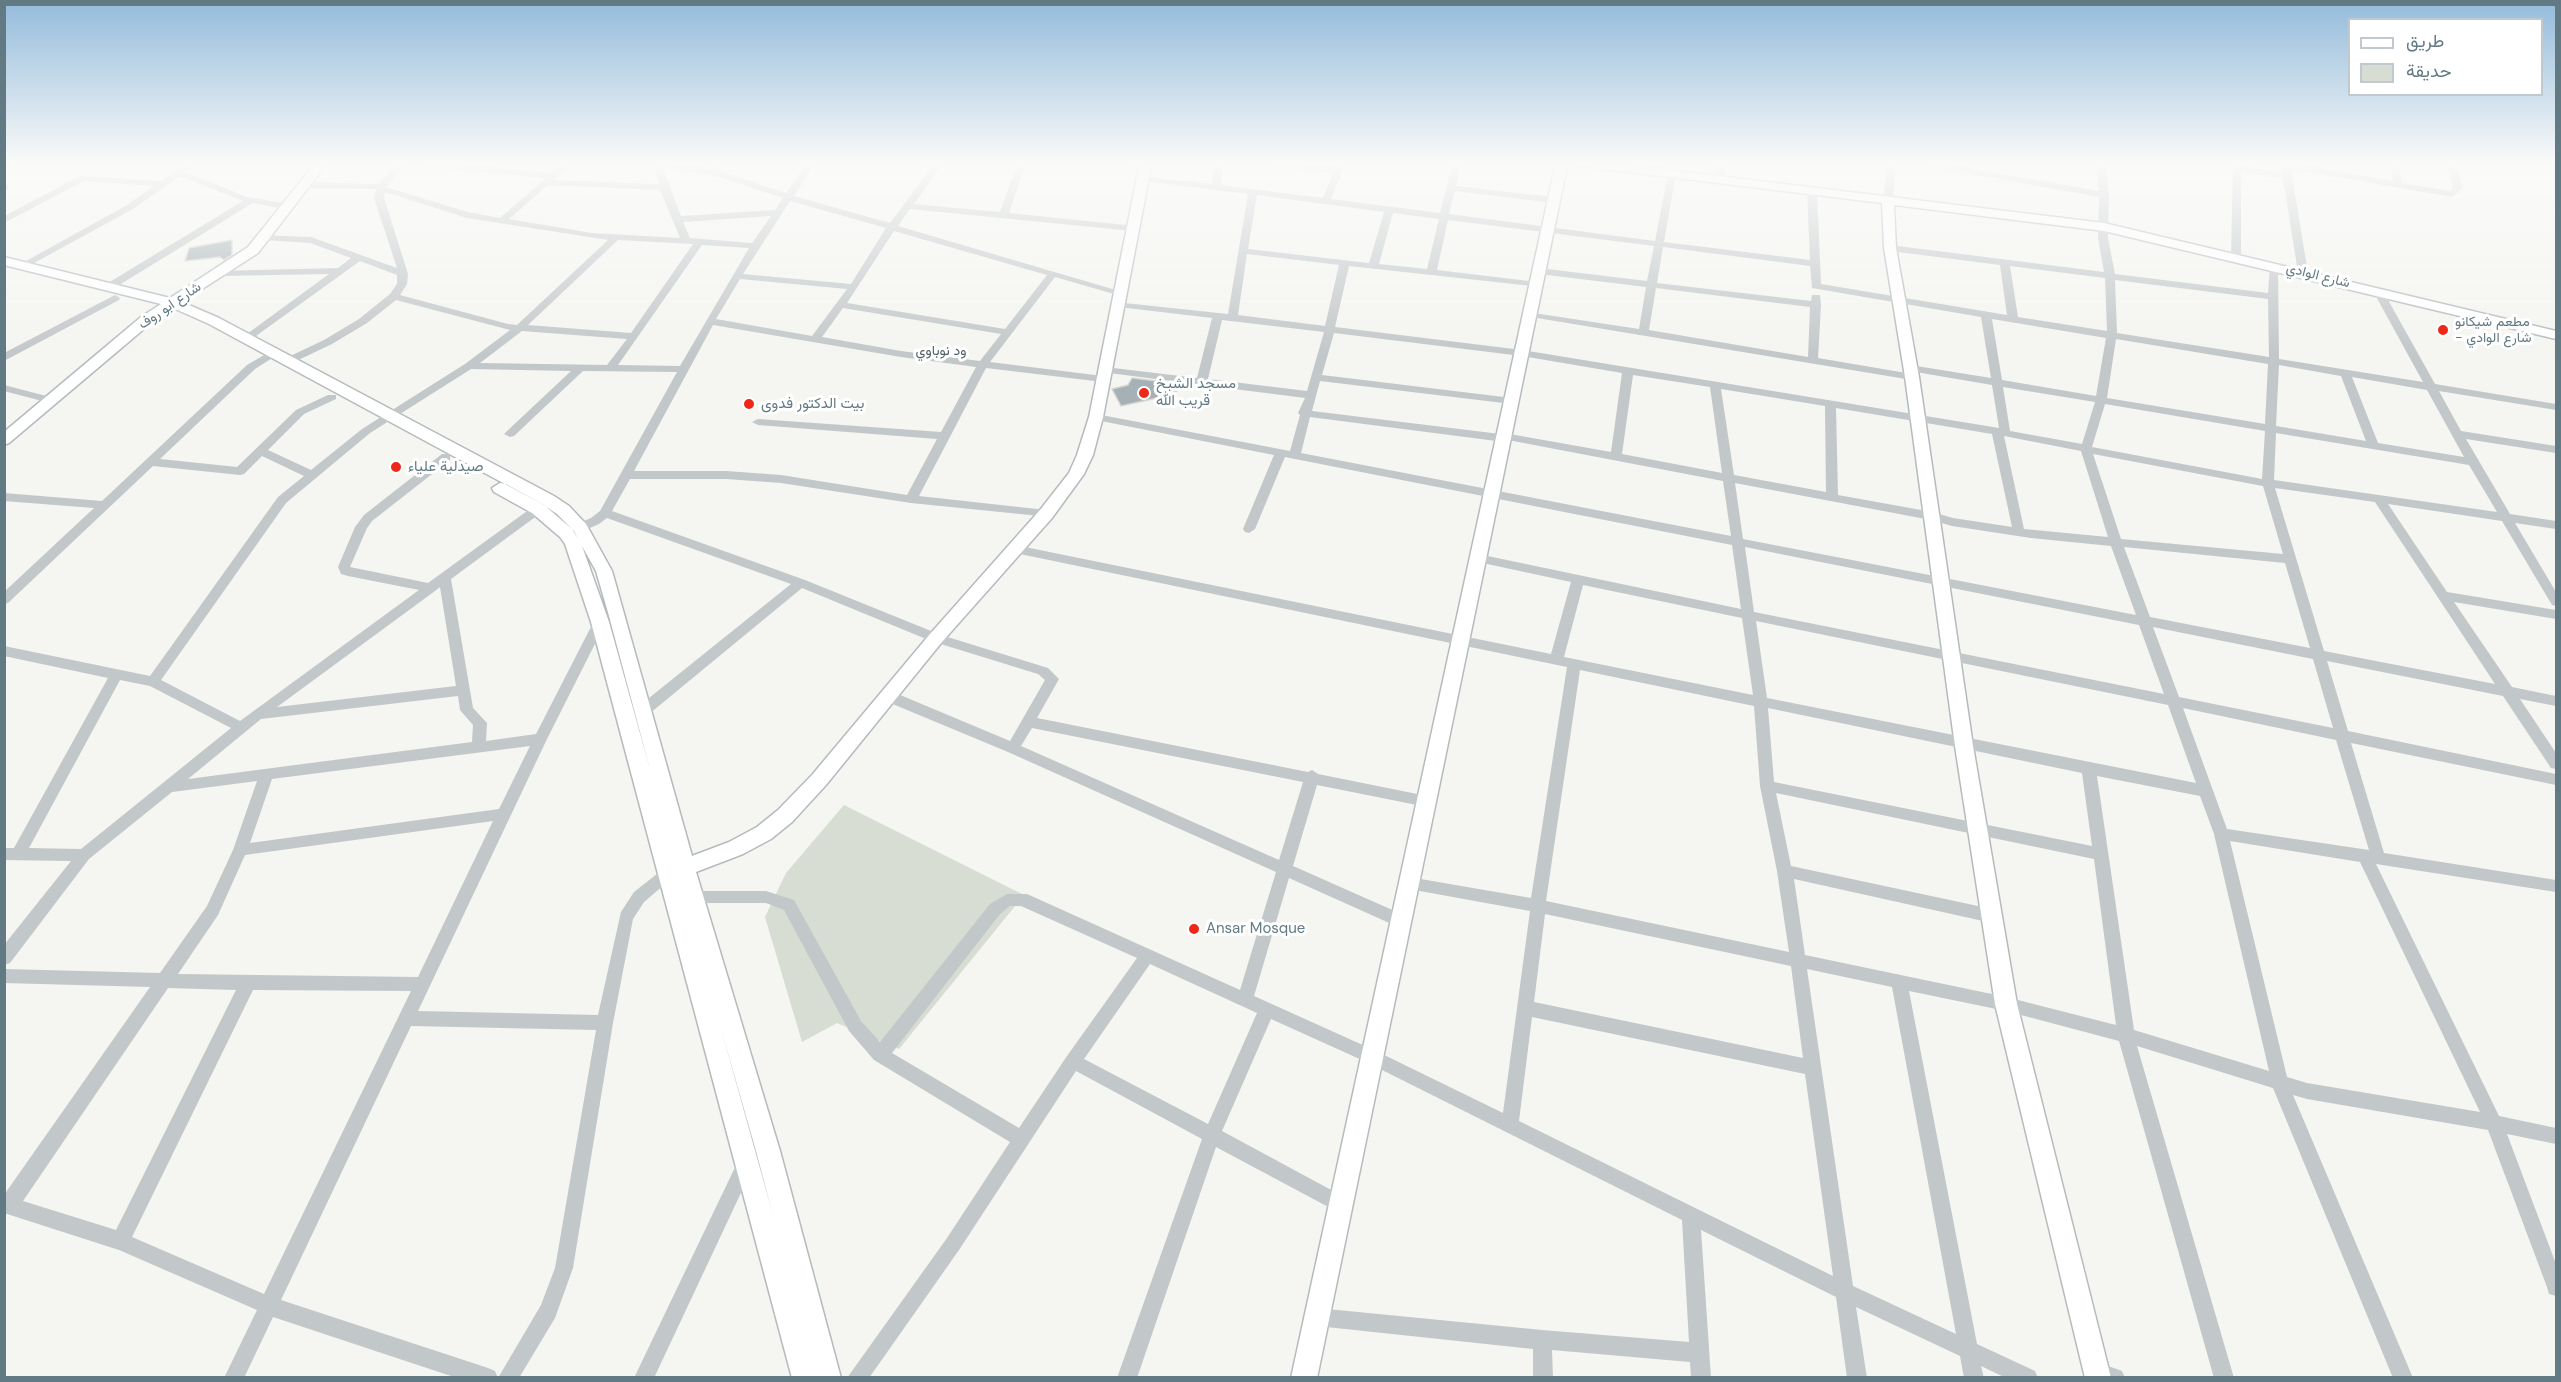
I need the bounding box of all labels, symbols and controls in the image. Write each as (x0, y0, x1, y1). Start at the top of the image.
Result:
legend (2348, 18, 2543, 96)
text: طريق (2406, 29, 2444, 53)
text: حديقة (2406, 59, 2452, 83)
street label: شارع الوادي (2284, 260, 2352, 292)
street label: شارع ابو روف (135, 279, 205, 333)
place label: مطعم شيكانو - شارع الوادي (2455, 314, 2532, 346)
marker: مطعم شيكانو - شارع الوادي (2436, 323, 2450, 337)
district label: ود نوباوي (916, 343, 966, 359)
place label: مسجد الشيخ قريب الله (1156, 375, 1236, 410)
marker: مسجد الشيخ قريب الله (1137, 386, 1151, 400)
place label: بيت الدكتور فدوى (761, 395, 864, 413)
marker: بيت الدكتور فدوى (742, 397, 756, 411)
place label: صيدلية علياء (408, 458, 484, 476)
marker: صيدلية علياء (389, 460, 403, 474)
place label: Ansar Mosque (1206, 920, 1305, 938)
marker: Ansar Mosque (1187, 922, 1201, 936)

